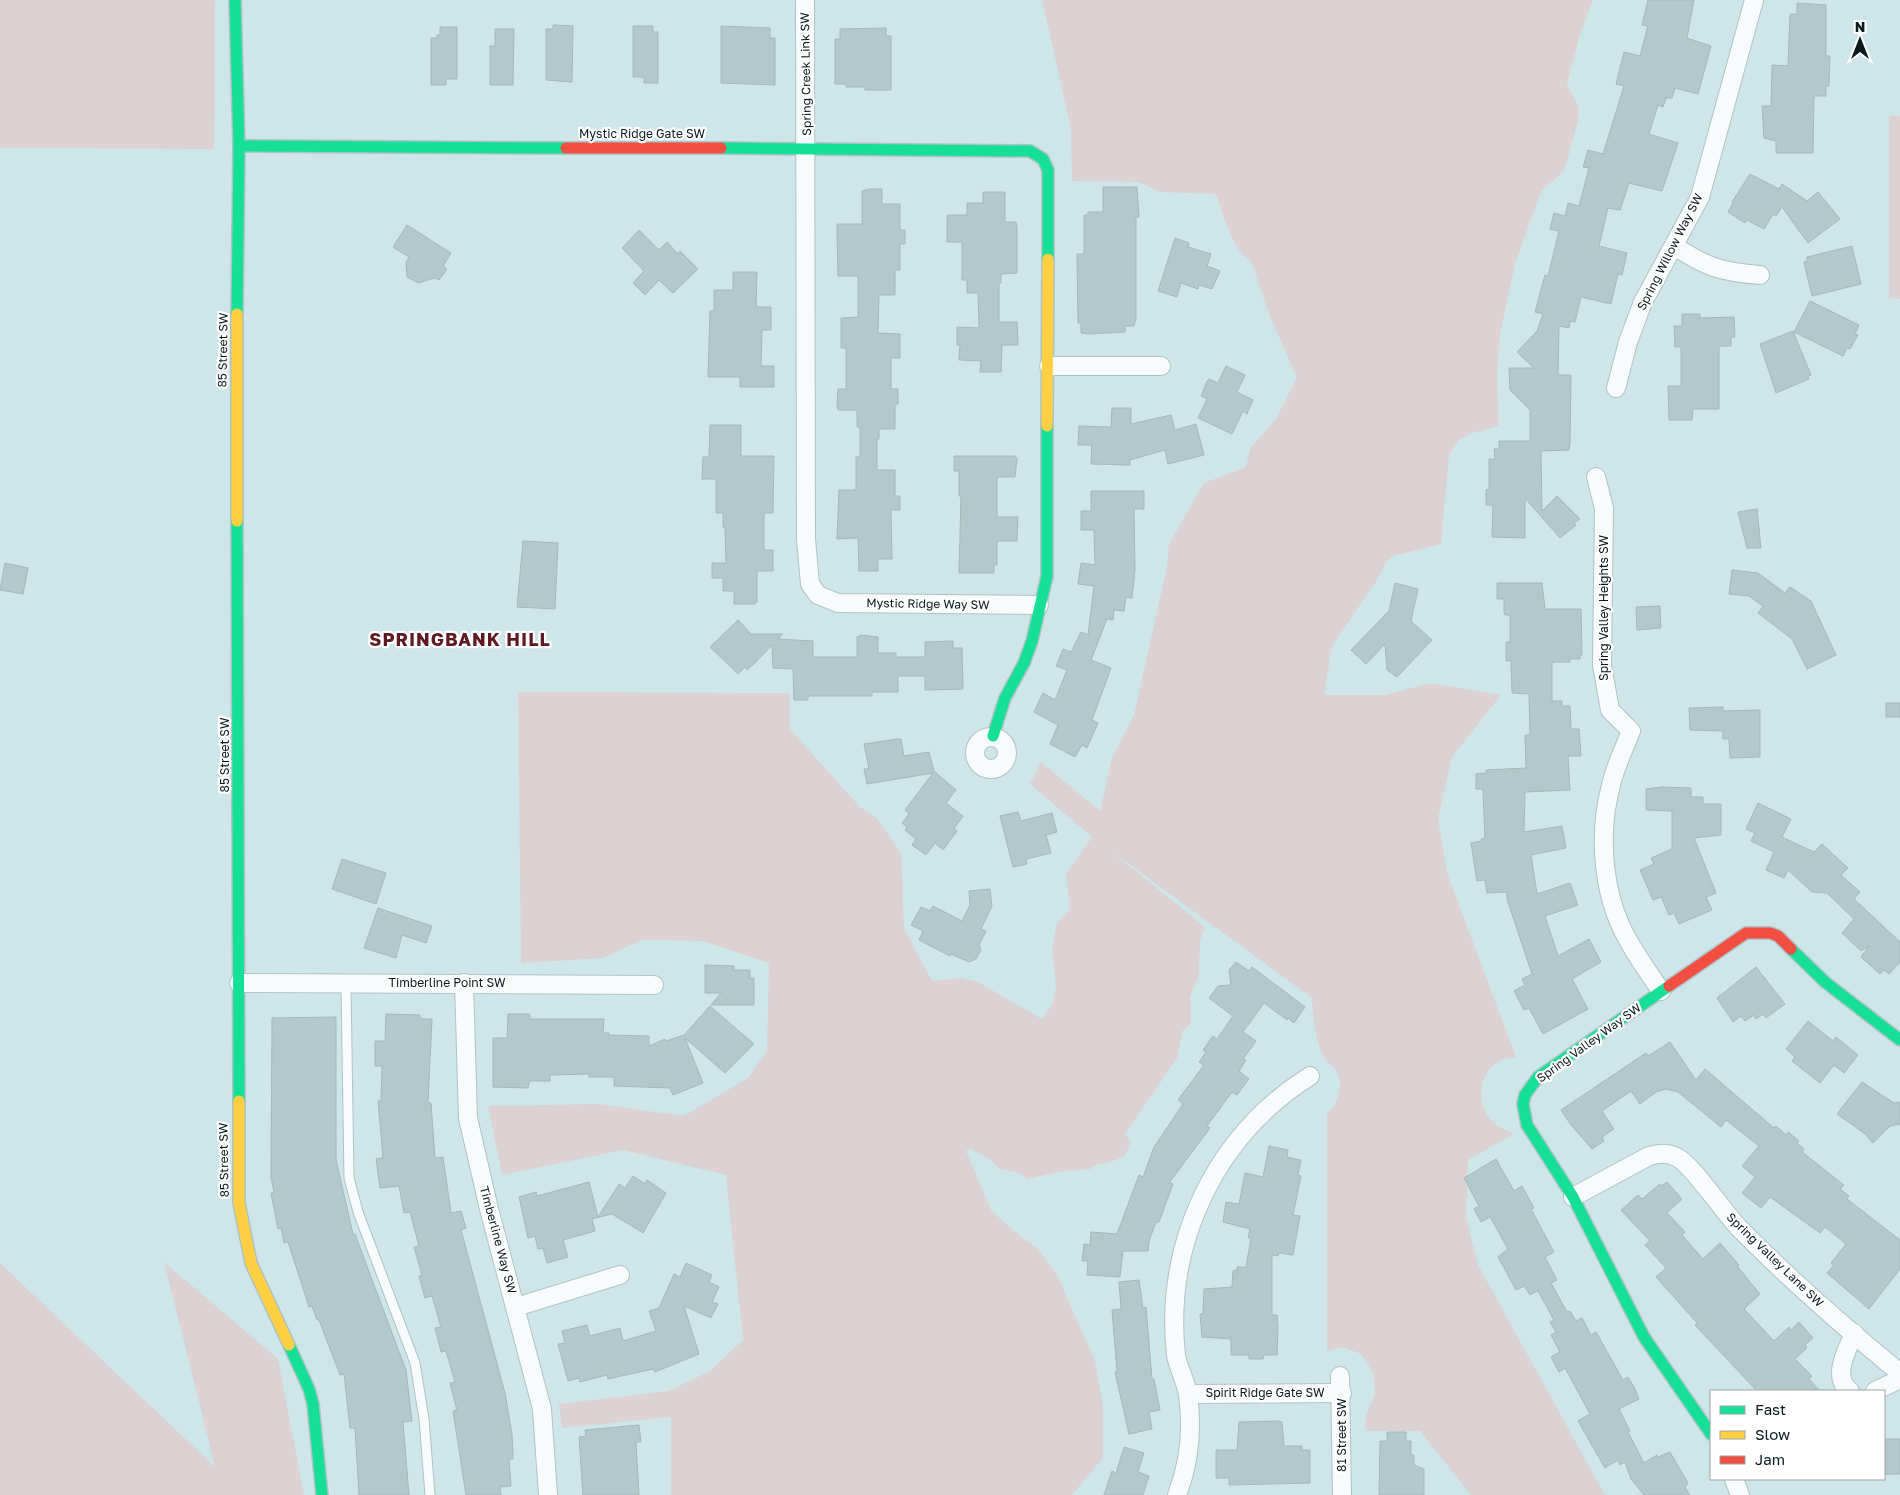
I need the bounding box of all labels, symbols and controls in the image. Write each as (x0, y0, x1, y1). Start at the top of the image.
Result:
street label: Spring Creek Link SW (797, 12, 814, 136)
north arrow (1835, 15, 1885, 65)
text: N (1855, 18, 1865, 35)
street label: Mystic Ridge Gate SW (579, 126, 705, 141)
street label: Spring Willow Way SW (1634, 190, 1706, 313)
street label: 85 Street SW (214, 312, 231, 388)
street label: Spring Valley Heights SW (1596, 535, 1611, 681)
street label: Mystic Ridge Way SW (866, 595, 990, 612)
district label: SPRINGBANK HILL (369, 628, 551, 650)
street label: 85 Street SW (217, 717, 232, 792)
street label: Timberline Point SW (389, 975, 506, 990)
street label: Spring Valley Way SW (1534, 999, 1644, 1085)
street label: 85 Street SW (215, 1122, 232, 1198)
street label: Timberline Way SW (477, 1184, 520, 1296)
street label: Spring Valley Lane SW (1724, 1209, 1827, 1310)
street label: Spirit Ridge Gate SW (1205, 1385, 1325, 1400)
legend (1710, 1390, 1885, 1480)
street label: 81 Street SW (1334, 1398, 1349, 1472)
text: Fast (1755, 1400, 1786, 1418)
text: Slow (1755, 1425, 1790, 1443)
text: Jam (1755, 1450, 1785, 1468)

